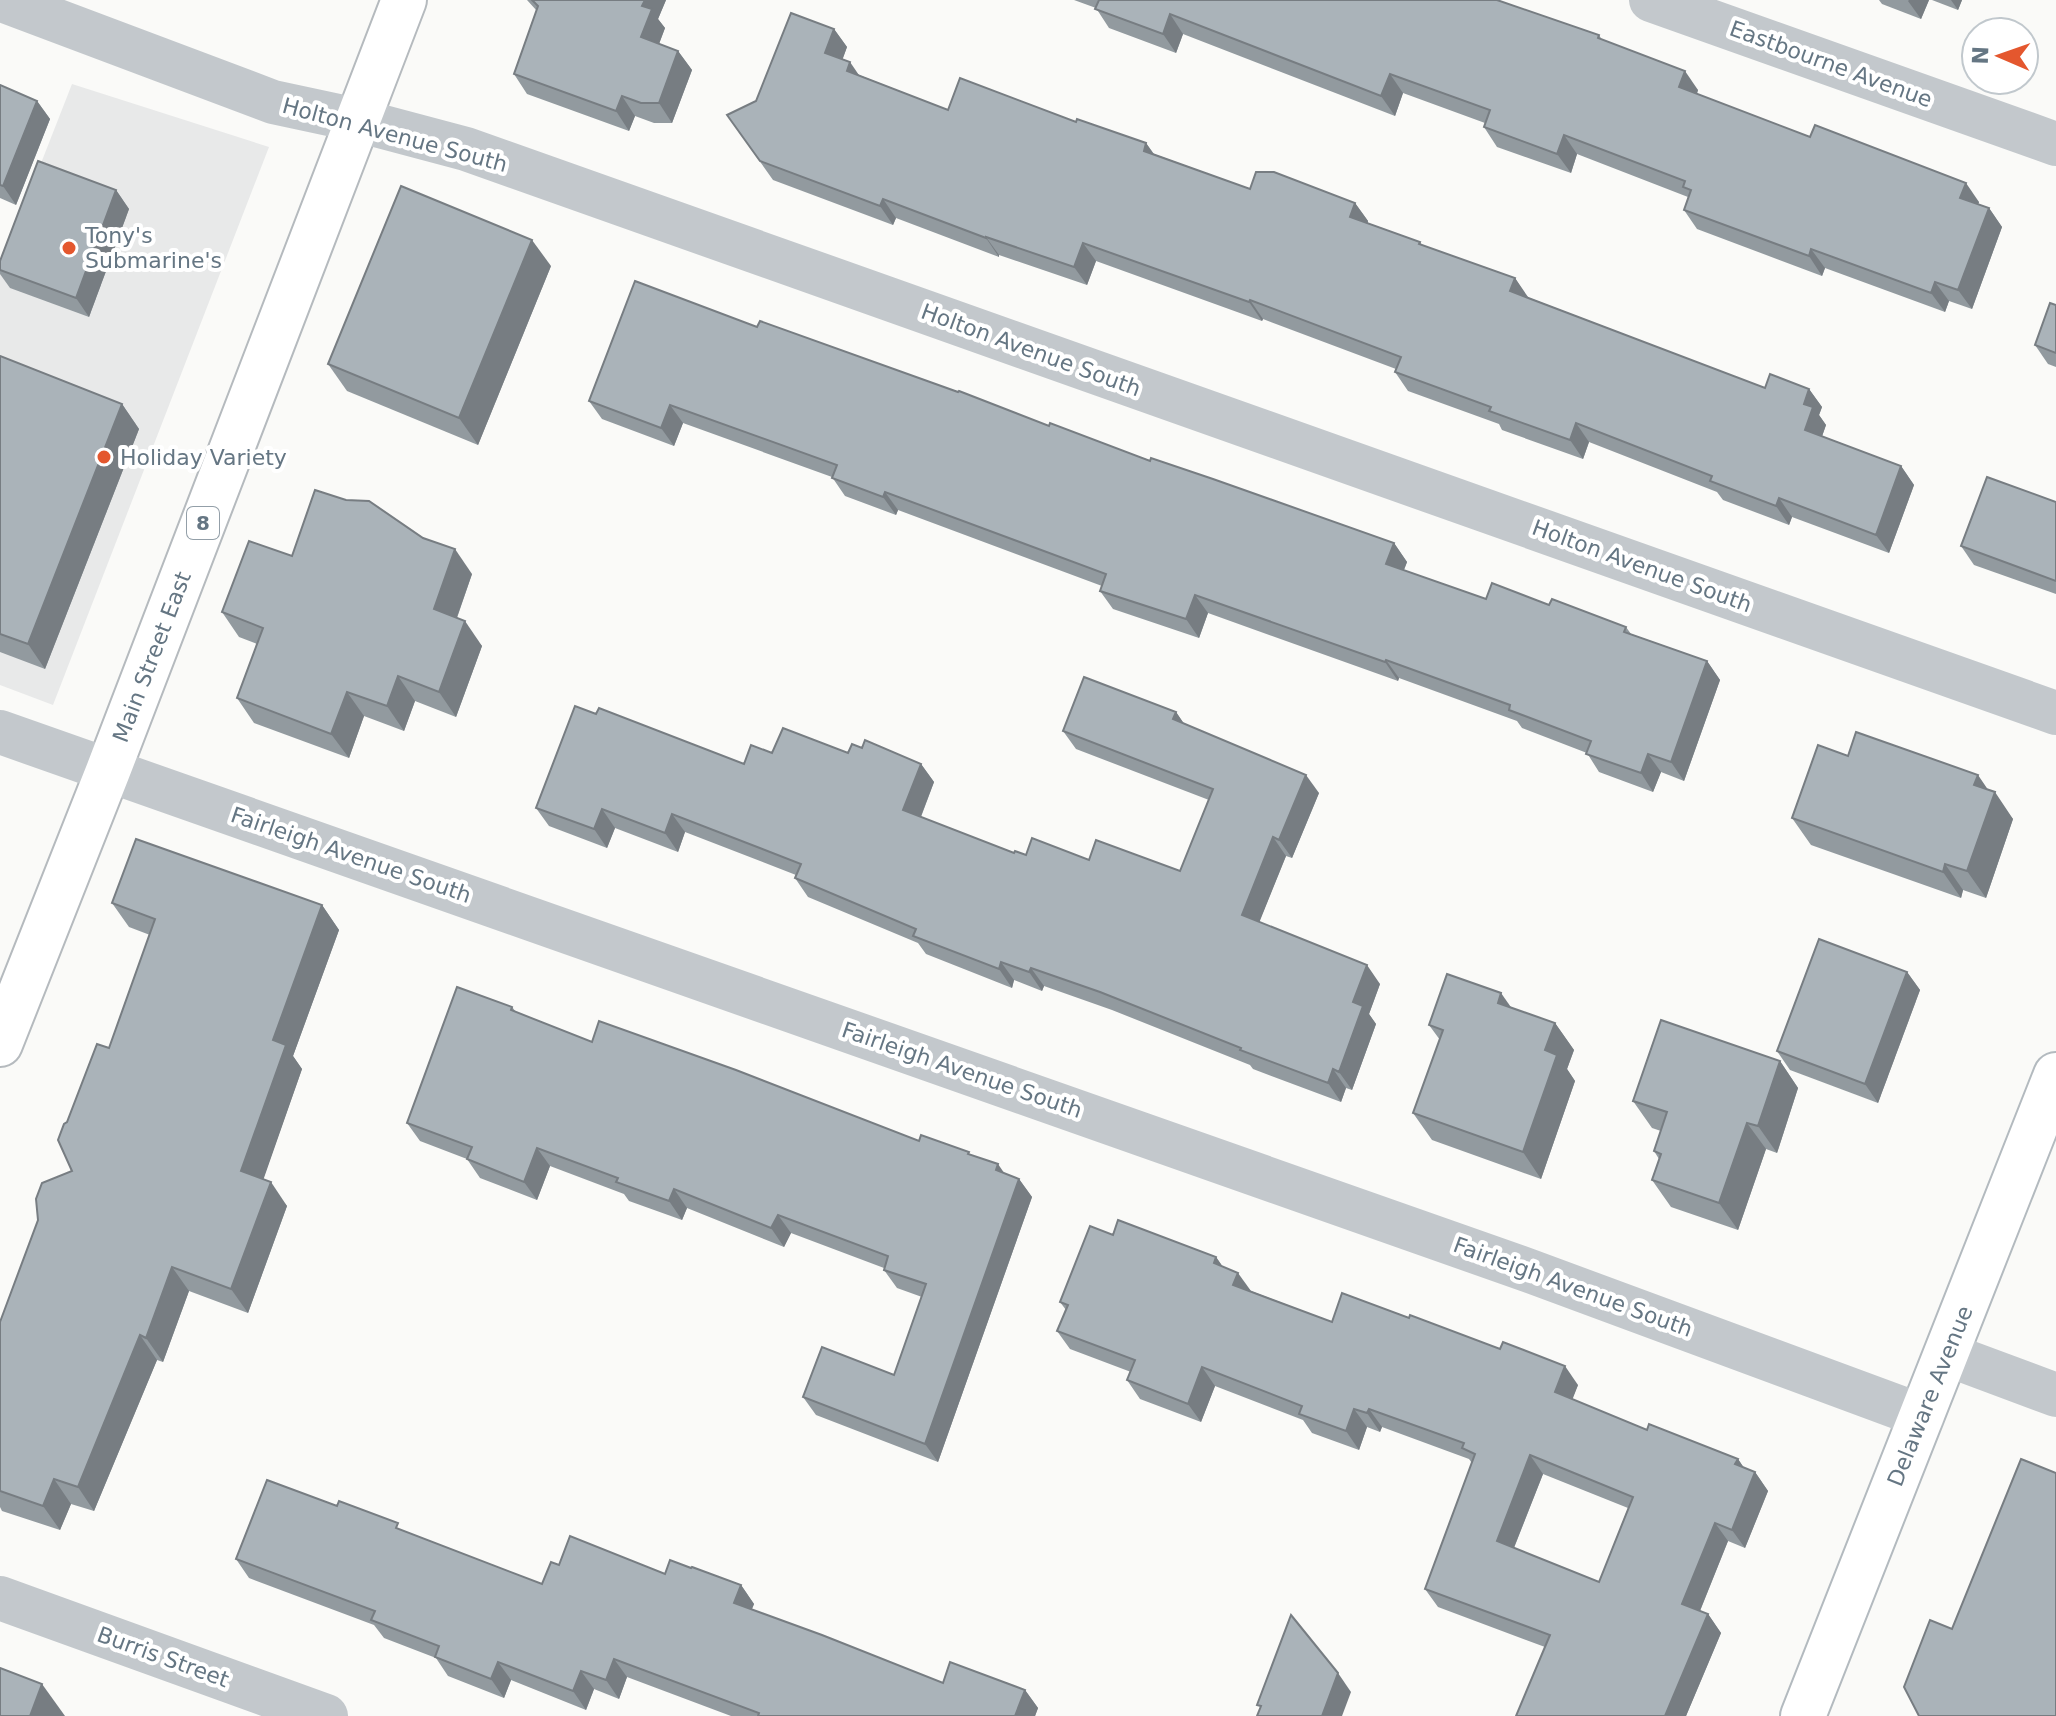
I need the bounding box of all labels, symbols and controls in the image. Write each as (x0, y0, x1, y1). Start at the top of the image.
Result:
street label: Eastbourne Avenue (1726, 16, 1936, 112)
north arrow (1960, 16, 2040, 96)
text: N (1968, 46, 1993, 65)
street label: Holton Avenue South (280, 93, 510, 177)
place label: Tony's Submarine's (84, 223, 222, 273)
marker: Tony's Submarine's (60, 239, 78, 257)
street label: Holton Avenue South (918, 299, 1144, 401)
place label: Holiday Variety (120, 445, 287, 470)
marker: Holiday Variety (95, 448, 113, 466)
road number: 8 (187, 507, 219, 539)
street label: Holton Avenue South (1529, 515, 1755, 617)
street label: Main Street East (108, 568, 196, 746)
street label: Fairleigh Avenue South (228, 802, 474, 908)
street label: Fairleigh Avenue South (839, 1017, 1085, 1123)
street label: Fairleigh Avenue South (1450, 1232, 1696, 1342)
street label: Delaware Avenue (1882, 1302, 1978, 1490)
street label: Burris Street (94, 1622, 233, 1692)

